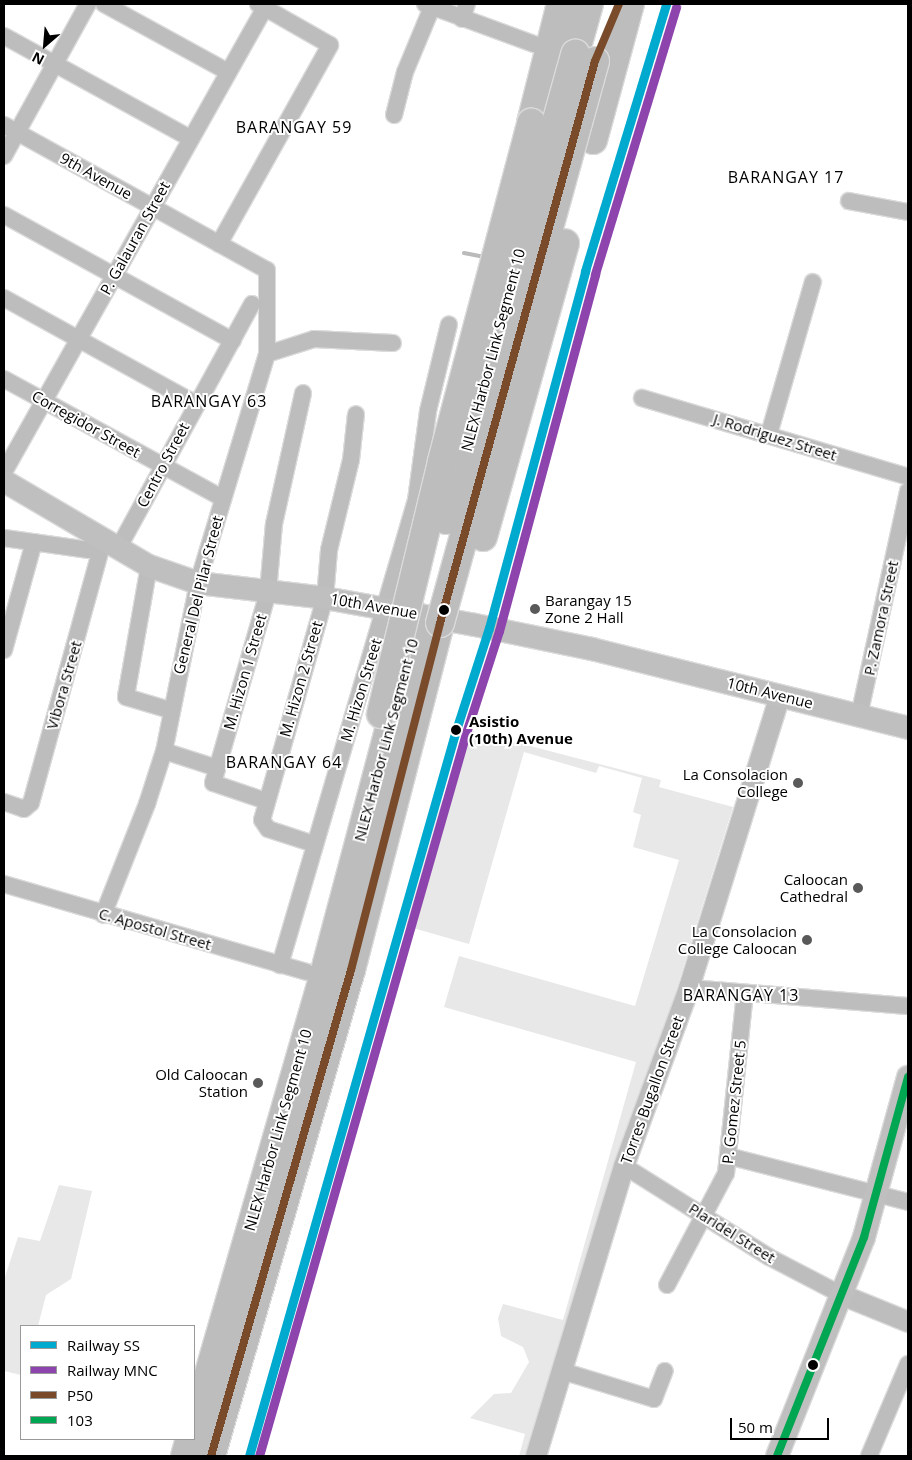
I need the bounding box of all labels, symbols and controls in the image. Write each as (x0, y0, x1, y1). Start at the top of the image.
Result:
north arrow (20, 20, 70, 70)
text: N (29, 48, 47, 70)
district label: BARANGAY 59 (234, 117, 354, 137)
street label: 9th Avenue (57, 149, 135, 203)
district label: BARANGAY 17 (726, 167, 846, 187)
street label: P. Galauran Street (96, 178, 174, 298)
street label: NLEX Harbor Link Segment 10 (457, 247, 529, 453)
street label: Corregidor Street (29, 387, 143, 461)
district label: BARANGAY 63 (149, 391, 269, 411)
street label: J. Rodriguez Street (711, 410, 839, 464)
street label: Centro Street (133, 420, 193, 510)
street label: General Del Pilar Street (170, 514, 226, 676)
street label: P. Zamora Street (860, 559, 902, 677)
street label: 10th Avenue (329, 590, 419, 622)
place label: Barangay 15 Zone 2 Hall (545, 591, 632, 626)
marker: Barangay 15 Zone 2 Hall (529, 603, 541, 615)
unlabelled marker (439, 605, 449, 615)
street label: M. Hizon 1 Street (220, 612, 270, 732)
street label: M. Hizon 2 Street (276, 619, 326, 739)
street label: M. Hizon Street (337, 636, 385, 744)
street label: NLEX Harbor Link Segment 10 (350, 637, 422, 843)
street label: Vibora Street (43, 639, 85, 731)
street label: 10th Avenue (725, 674, 815, 712)
place label: Asistio (10th) Avenue (469, 712, 573, 747)
marker: Asistio (10th) Avenue (447, 721, 465, 739)
district label: BARANGAY 64 (224, 752, 344, 772)
place label: La Consolacion College (683, 765, 788, 800)
marker: La Consolacion College (792, 777, 804, 789)
place label: Caloocan Cathedral (780, 870, 848, 905)
marker: Caloocan Cathedral (852, 882, 864, 894)
street label: C. Apostol Street (97, 904, 213, 954)
place label: La Consolacion College Caloocan (678, 922, 797, 957)
marker: La Consolacion College Caloocan (801, 934, 813, 946)
district label: BARANGAY 13 (681, 985, 801, 1005)
street label: Torres Bugallon Street (617, 1014, 687, 1166)
street label: NLEX Harbor Link Segment 10 (241, 1027, 315, 1233)
street label: P. Gomez Street 5 (719, 1039, 749, 1165)
place label: Old Caloocan Station (155, 1065, 248, 1100)
marker: Old Caloocan Station (252, 1077, 264, 1089)
street label: Plaridel Street (686, 1199, 778, 1267)
legend (20, 1325, 195, 1440)
text: Railway SS (67, 1335, 140, 1355)
text: Railway MNC (67, 1360, 158, 1380)
unlabelled marker (808, 1360, 818, 1370)
text: P50 (67, 1385, 93, 1405)
scale bar (732, 1408, 831, 1440)
text: 103 (67, 1410, 93, 1430)
text: 50 m (738, 1417, 773, 1437)

